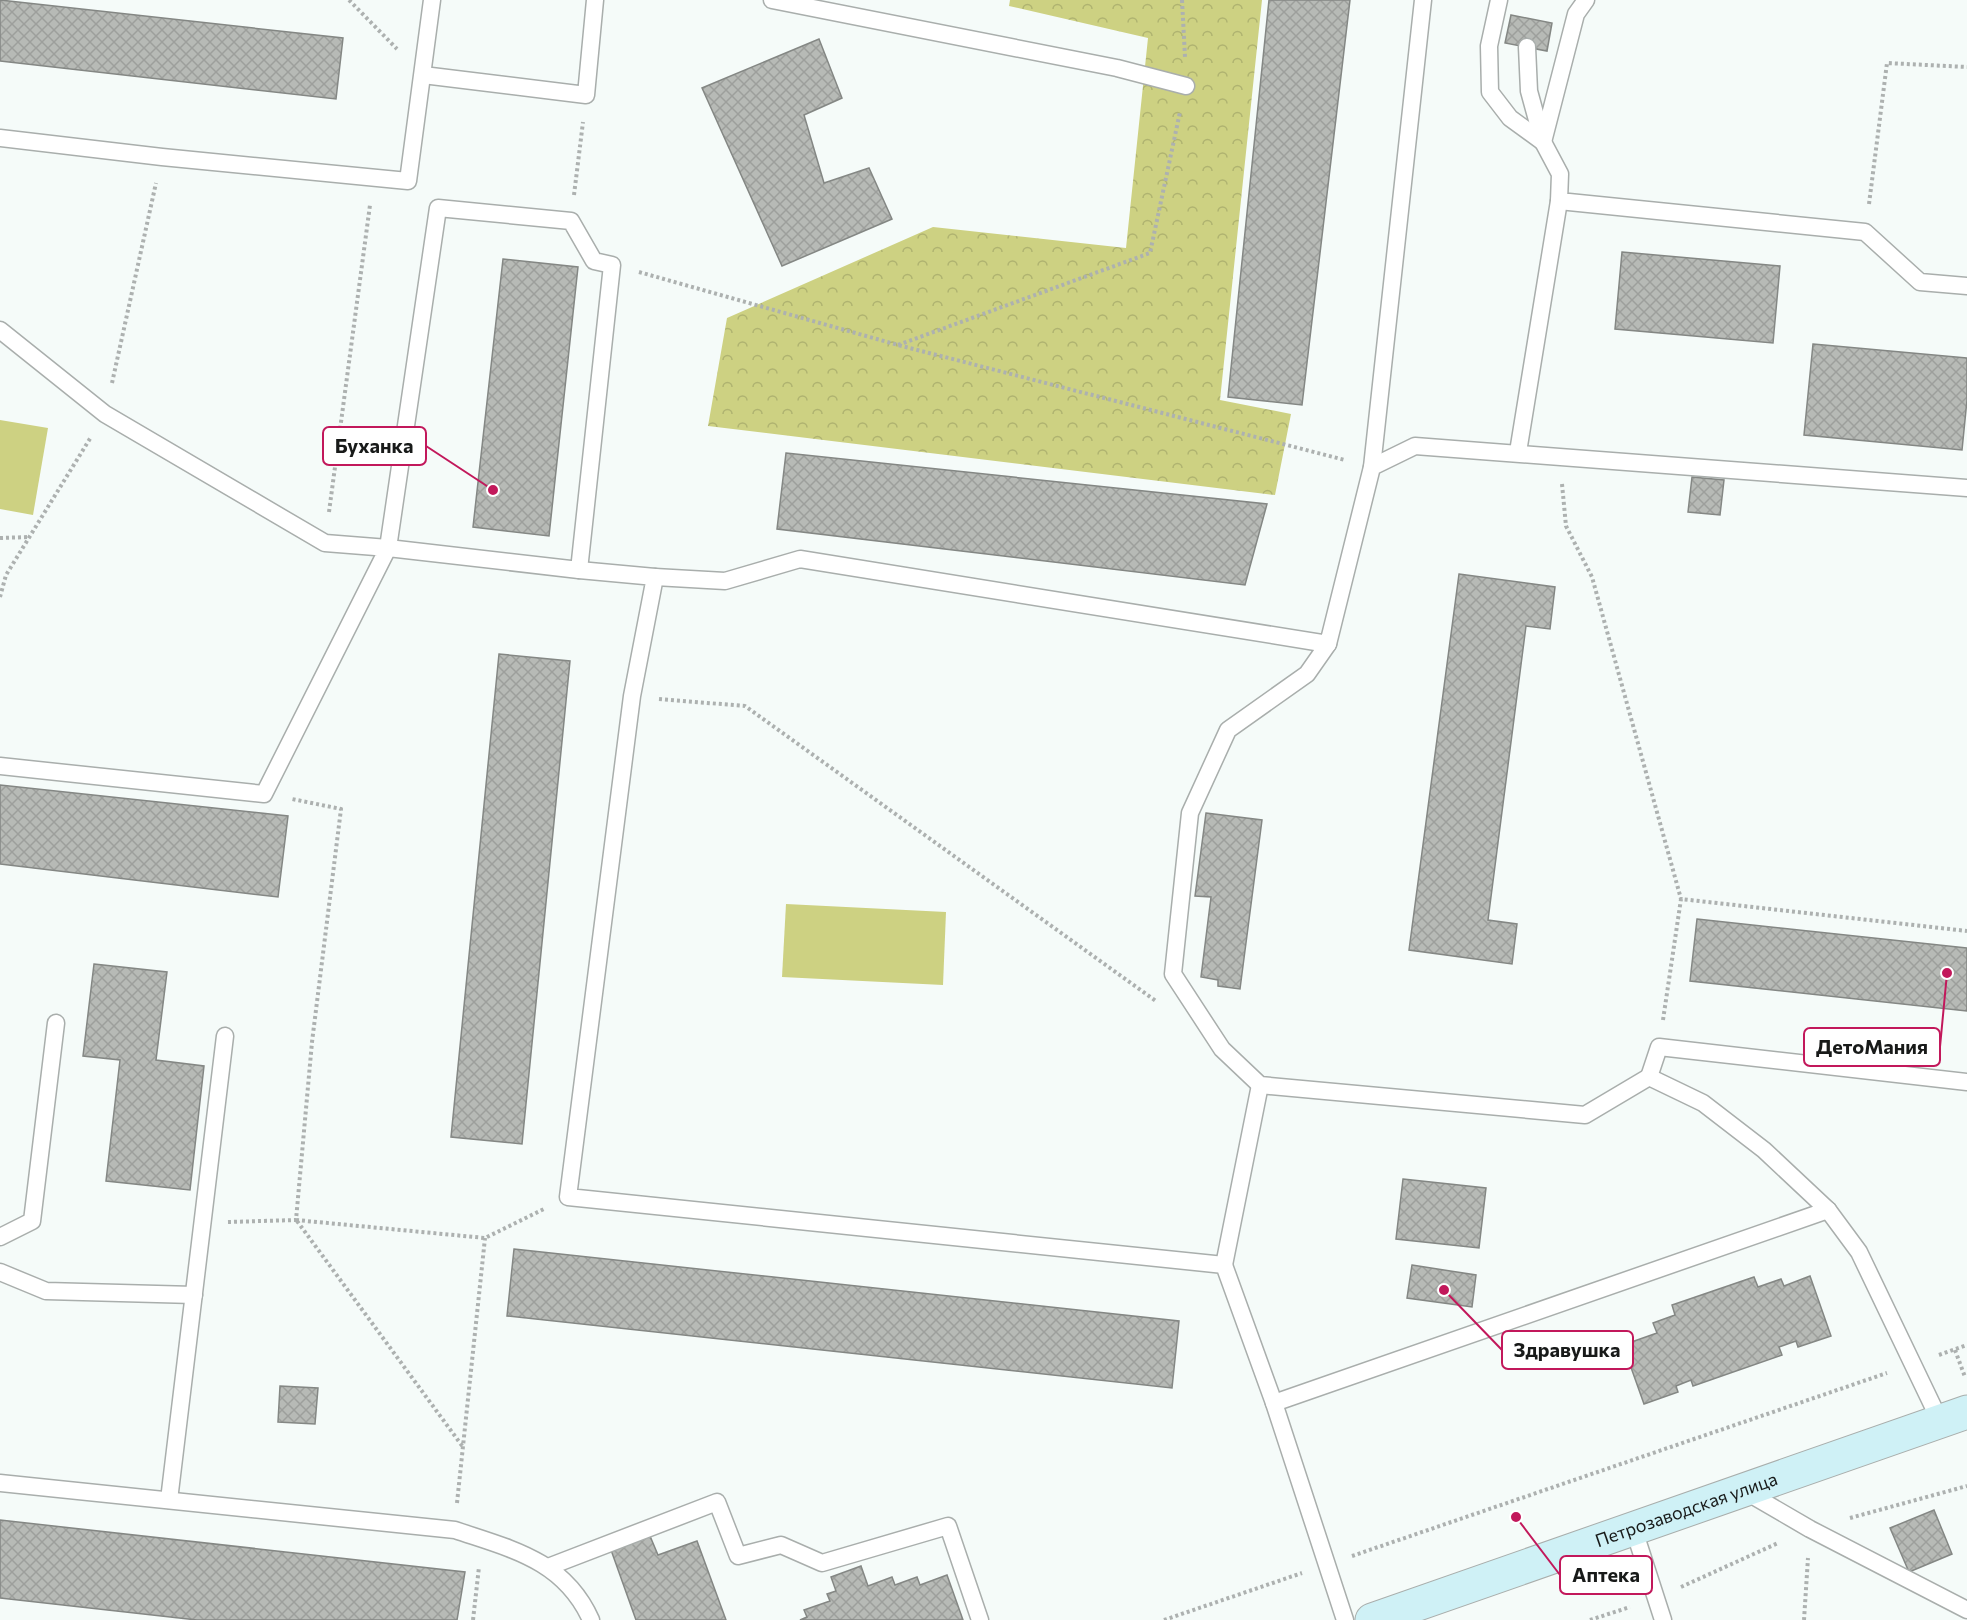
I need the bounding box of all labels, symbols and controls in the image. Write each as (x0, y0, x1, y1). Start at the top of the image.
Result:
callout: Буханка (323, 427, 426, 465)
text: Буханка (335, 433, 413, 457)
callout: ДетоМания (1804, 1028, 1940, 1066)
text: ДетоМания (1816, 1034, 1928, 1058)
callout: Здравушка (1502, 1331, 1633, 1369)
text: Здравушка (1514, 1337, 1620, 1361)
street label: Петрозаводская улица (1592, 1467, 1780, 1551)
callout: Аптека (1560, 1556, 1652, 1594)
text: Аптека (1572, 1562, 1640, 1586)

